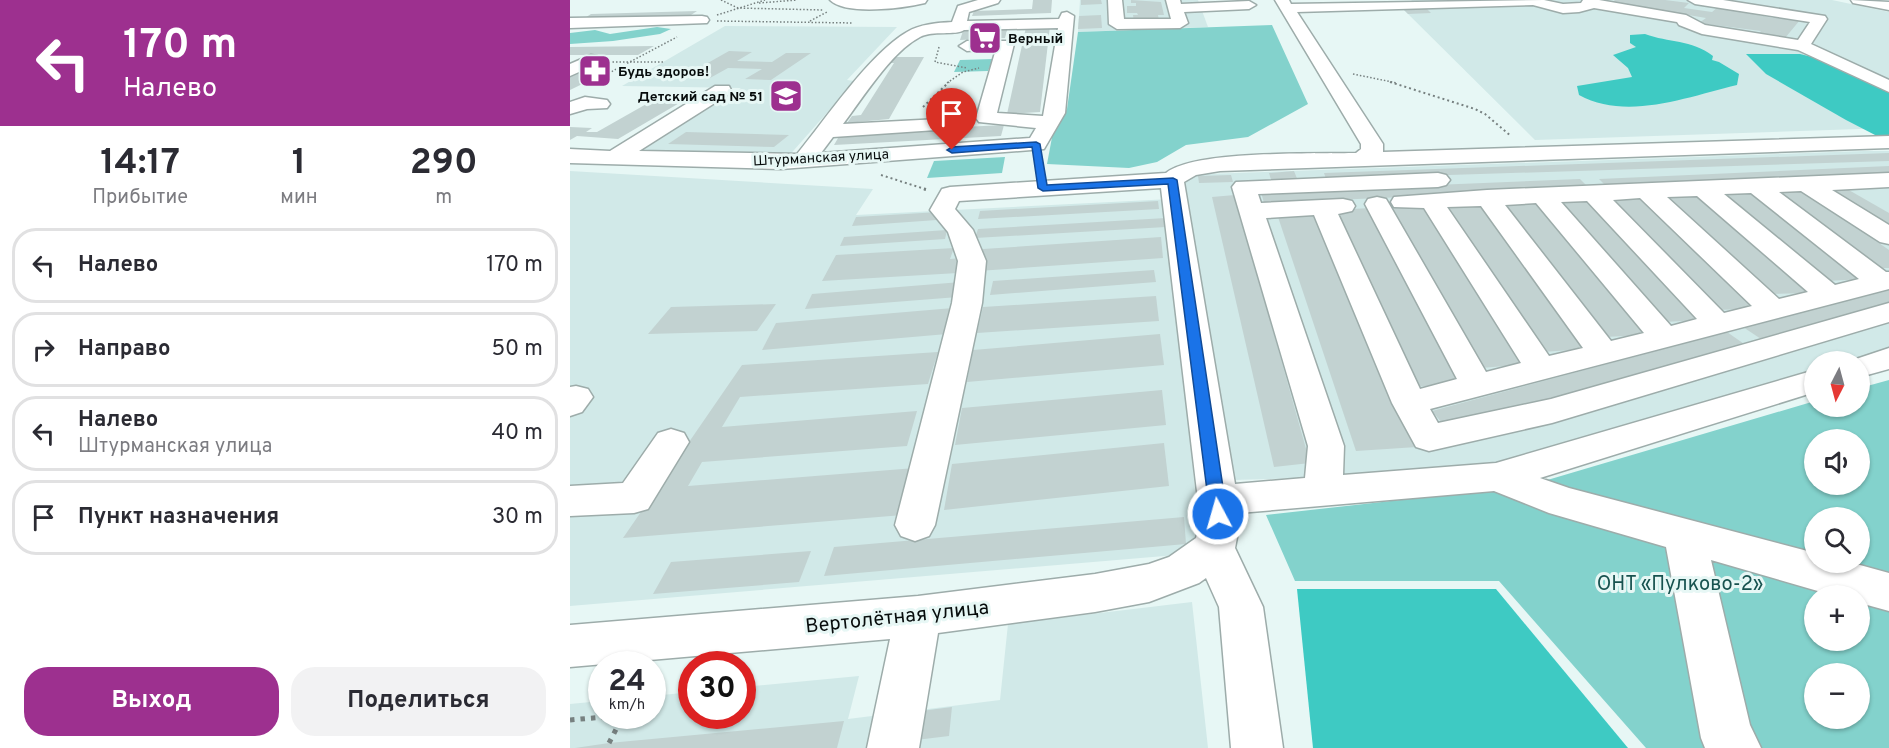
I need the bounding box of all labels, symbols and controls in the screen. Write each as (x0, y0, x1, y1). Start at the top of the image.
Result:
text: 170 m (123, 20, 237, 73)
supermarket icon: Верный (967, 20, 1003, 56)
icon: left (24, 24, 102, 102)
place label: Верный (1008, 31, 1063, 48)
pharmacy icon: Будь здоров! (577, 53, 613, 89)
place label: Будь здоров! (618, 64, 709, 81)
text: Налево (123, 72, 217, 106)
school or university icon: Детский сад № 51 (768, 78, 804, 114)
pin (926, 88, 977, 150)
place label: Детский сад № 51 (638, 89, 763, 106)
icon: arrive (935, 97, 968, 130)
text: 14:17 (100, 141, 180, 187)
text: 1 (292, 141, 306, 187)
text: 290 (410, 141, 478, 187)
street label: Штурманская улица (753, 146, 889, 171)
text: Прибытие (92, 185, 188, 211)
text: мин (280, 185, 318, 211)
text: m (435, 185, 452, 211)
icon: left (27, 249, 60, 282)
text: Налево (78, 252, 158, 279)
text: 170 m (486, 252, 543, 279)
icon: right (27, 333, 60, 366)
text: Направо (78, 336, 170, 363)
text: 50 m (491, 336, 543, 363)
north arrow (1804, 351, 1870, 417)
map controls (1804, 351, 1870, 729)
text: Налево (78, 407, 158, 434)
icon: left (27, 417, 60, 450)
text: 40 m (491, 420, 543, 447)
button: sound (1804, 429, 1870, 495)
text: Штурманская улица (78, 434, 272, 460)
position arrow (1186, 482, 1250, 546)
icon: arrive (27, 501, 60, 534)
text: Пункт назначения (78, 504, 279, 531)
text: 30 m (492, 504, 543, 531)
button: search (1804, 507, 1870, 573)
park label: ОНТ «Пулково-2» (1597, 572, 1763, 598)
button: + (1804, 585, 1870, 651)
street label: Вертолётная улица (804, 595, 990, 641)
speed limit sign: 30 (678, 651, 756, 729)
button: − (1804, 663, 1870, 729)
text: 24 (608, 664, 646, 701)
button: Выход (24, 667, 279, 736)
button: Поделиться (291, 667, 546, 736)
text: km/h (609, 696, 645, 715)

